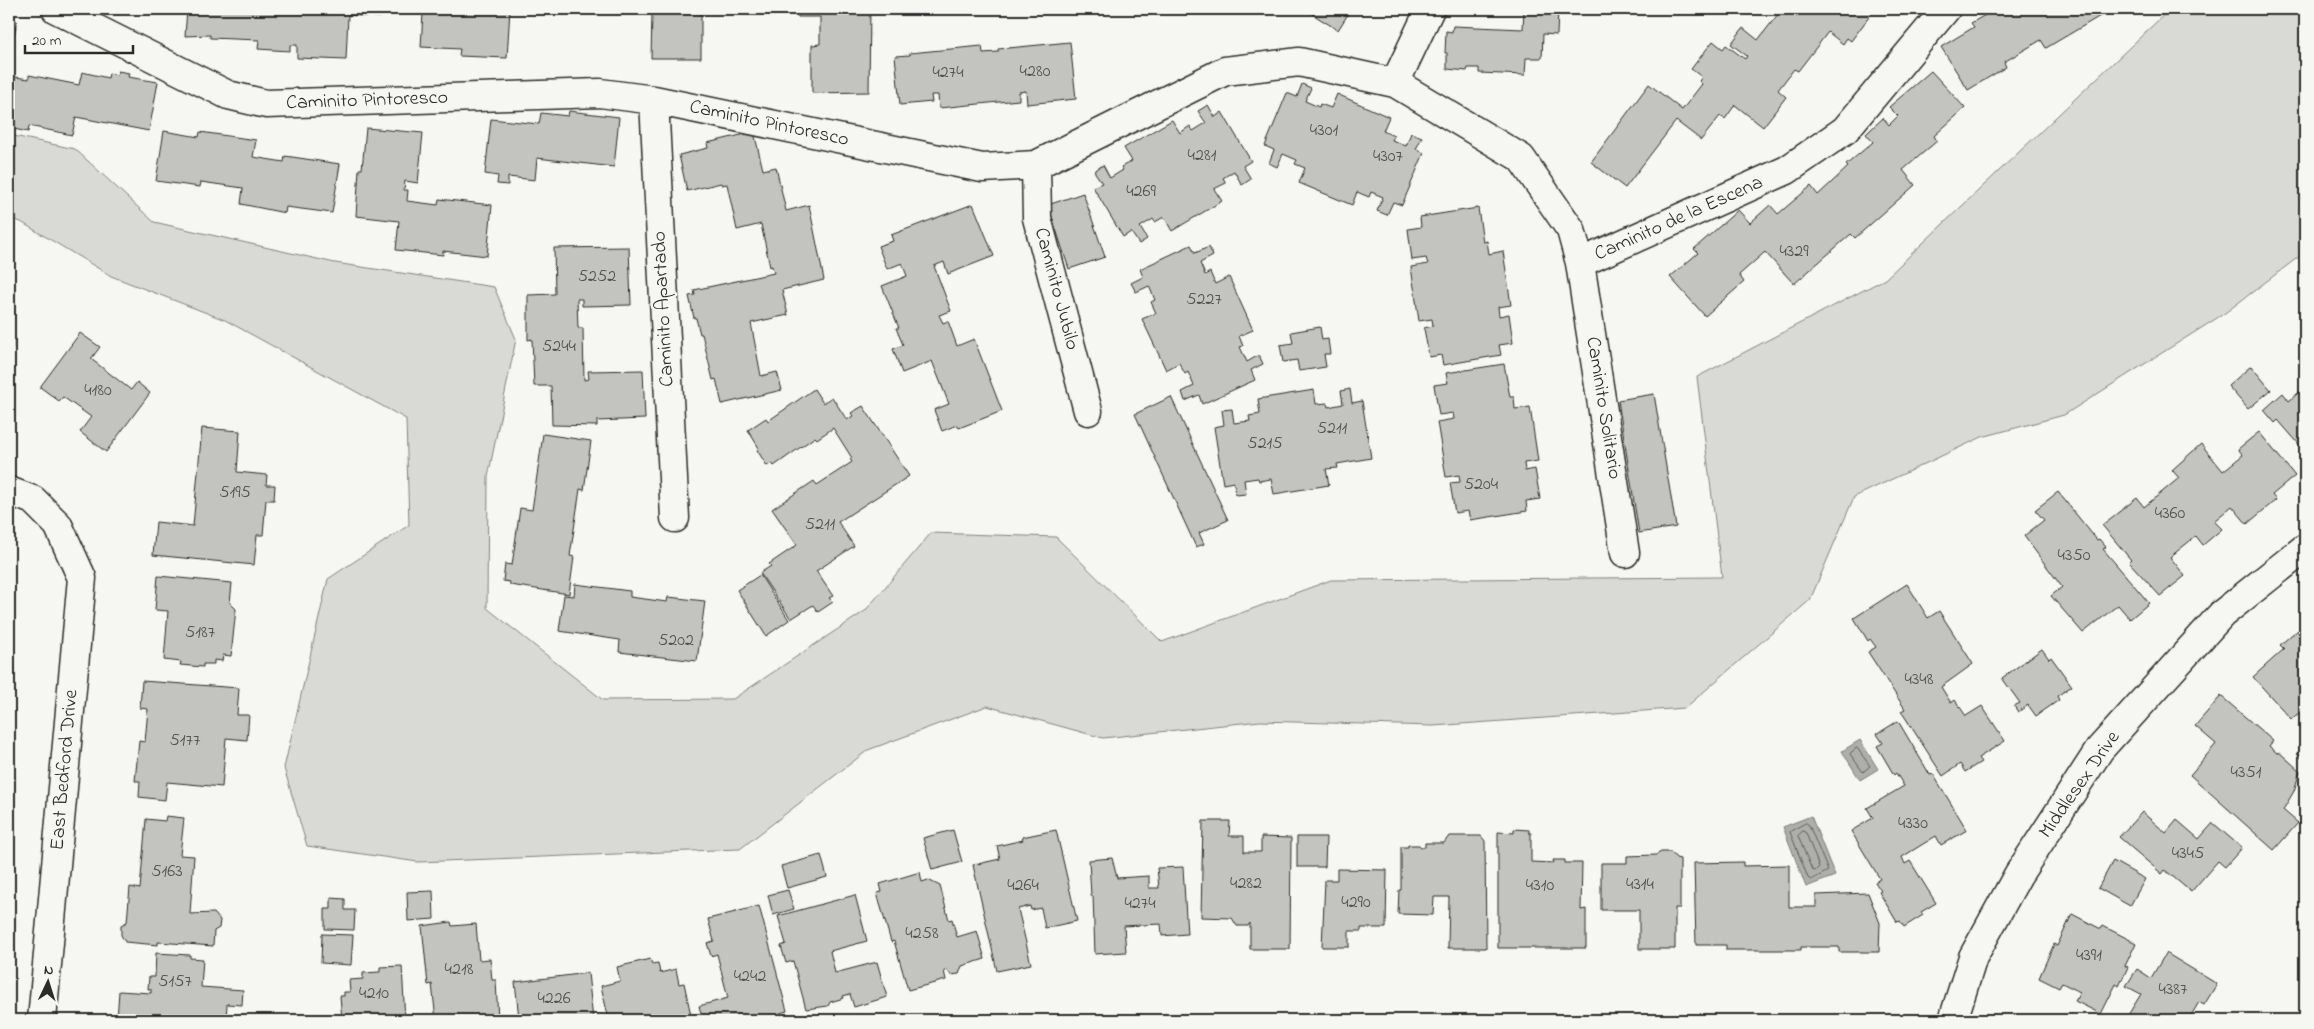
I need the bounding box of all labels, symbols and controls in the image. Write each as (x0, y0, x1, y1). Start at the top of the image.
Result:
scale bar (25, 22, 132, 54)
text: 20 m (32, 30, 62, 52)
house number: 4280 (1020, 59, 1051, 85)
house number: 4274 (932, 60, 964, 86)
street label: Caminito Pintoresco (286, 84, 448, 118)
street label: Caminito Pintoresco (687, 93, 851, 155)
house number: 4301 (1310, 118, 1338, 144)
house number: 4281 (1188, 143, 1217, 169)
house number: 4307 (1373, 144, 1404, 170)
street label: Caminito de la Escena (1590, 169, 1768, 269)
house number: 4269 (1126, 179, 1156, 205)
street label: Caminito Jubilo (1026, 225, 1086, 353)
street label: Caminito Apartado (645, 230, 683, 388)
house number: 4329 (1779, 239, 1809, 265)
house number: 5252 (578, 264, 616, 290)
house number: 5227 (1186, 287, 1222, 313)
house number: 5244 (542, 334, 577, 360)
street label: Caminito Solitario (1577, 335, 1629, 481)
house number: 4180 (84, 378, 112, 404)
house number: 5211 (1317, 416, 1348, 442)
house number: 5215 (1247, 431, 1283, 457)
house number: 5204 (1464, 472, 1499, 498)
house number: 5195 (219, 480, 251, 506)
house number: 4360 (2155, 501, 2185, 527)
house number: 5211 (805, 512, 836, 538)
house number: 4350 (2058, 543, 2091, 569)
house number: 5187 (185, 620, 216, 646)
house number: 5202 (658, 628, 694, 654)
house number: 4348 (1904, 667, 1934, 693)
street label: East Bedford Drive (44, 688, 86, 852)
street label: Middlesex Drive (2032, 725, 2128, 845)
house number: 5177 (170, 728, 201, 754)
house number: 4351 (2231, 760, 2262, 786)
house number: 4330 (1898, 811, 1928, 837)
house number: 4345 (2172, 841, 2204, 867)
house number: 5163 (151, 859, 183, 885)
house number: 4282 (1230, 871, 1262, 897)
house number: 4314 (1626, 872, 1655, 898)
house number: 4264 (1007, 873, 1039, 899)
house number: 4310 (1526, 873, 1554, 899)
house number: 4290 (1341, 890, 1371, 916)
house number: 4274 (1124, 891, 1156, 917)
house number: 4258 (905, 921, 939, 947)
house number: 4391 (2076, 943, 2102, 969)
north arrow (22, 956, 72, 1006)
house number: 4218 (445, 957, 474, 983)
text: N (43, 960, 54, 981)
house number: 4242 (734, 964, 766, 990)
house number: 5157 (158, 969, 192, 995)
house number: 4387 (2158, 977, 2188, 1003)
house number: 4210 (359, 981, 389, 1007)
house number: 4226 (537, 986, 571, 1012)

